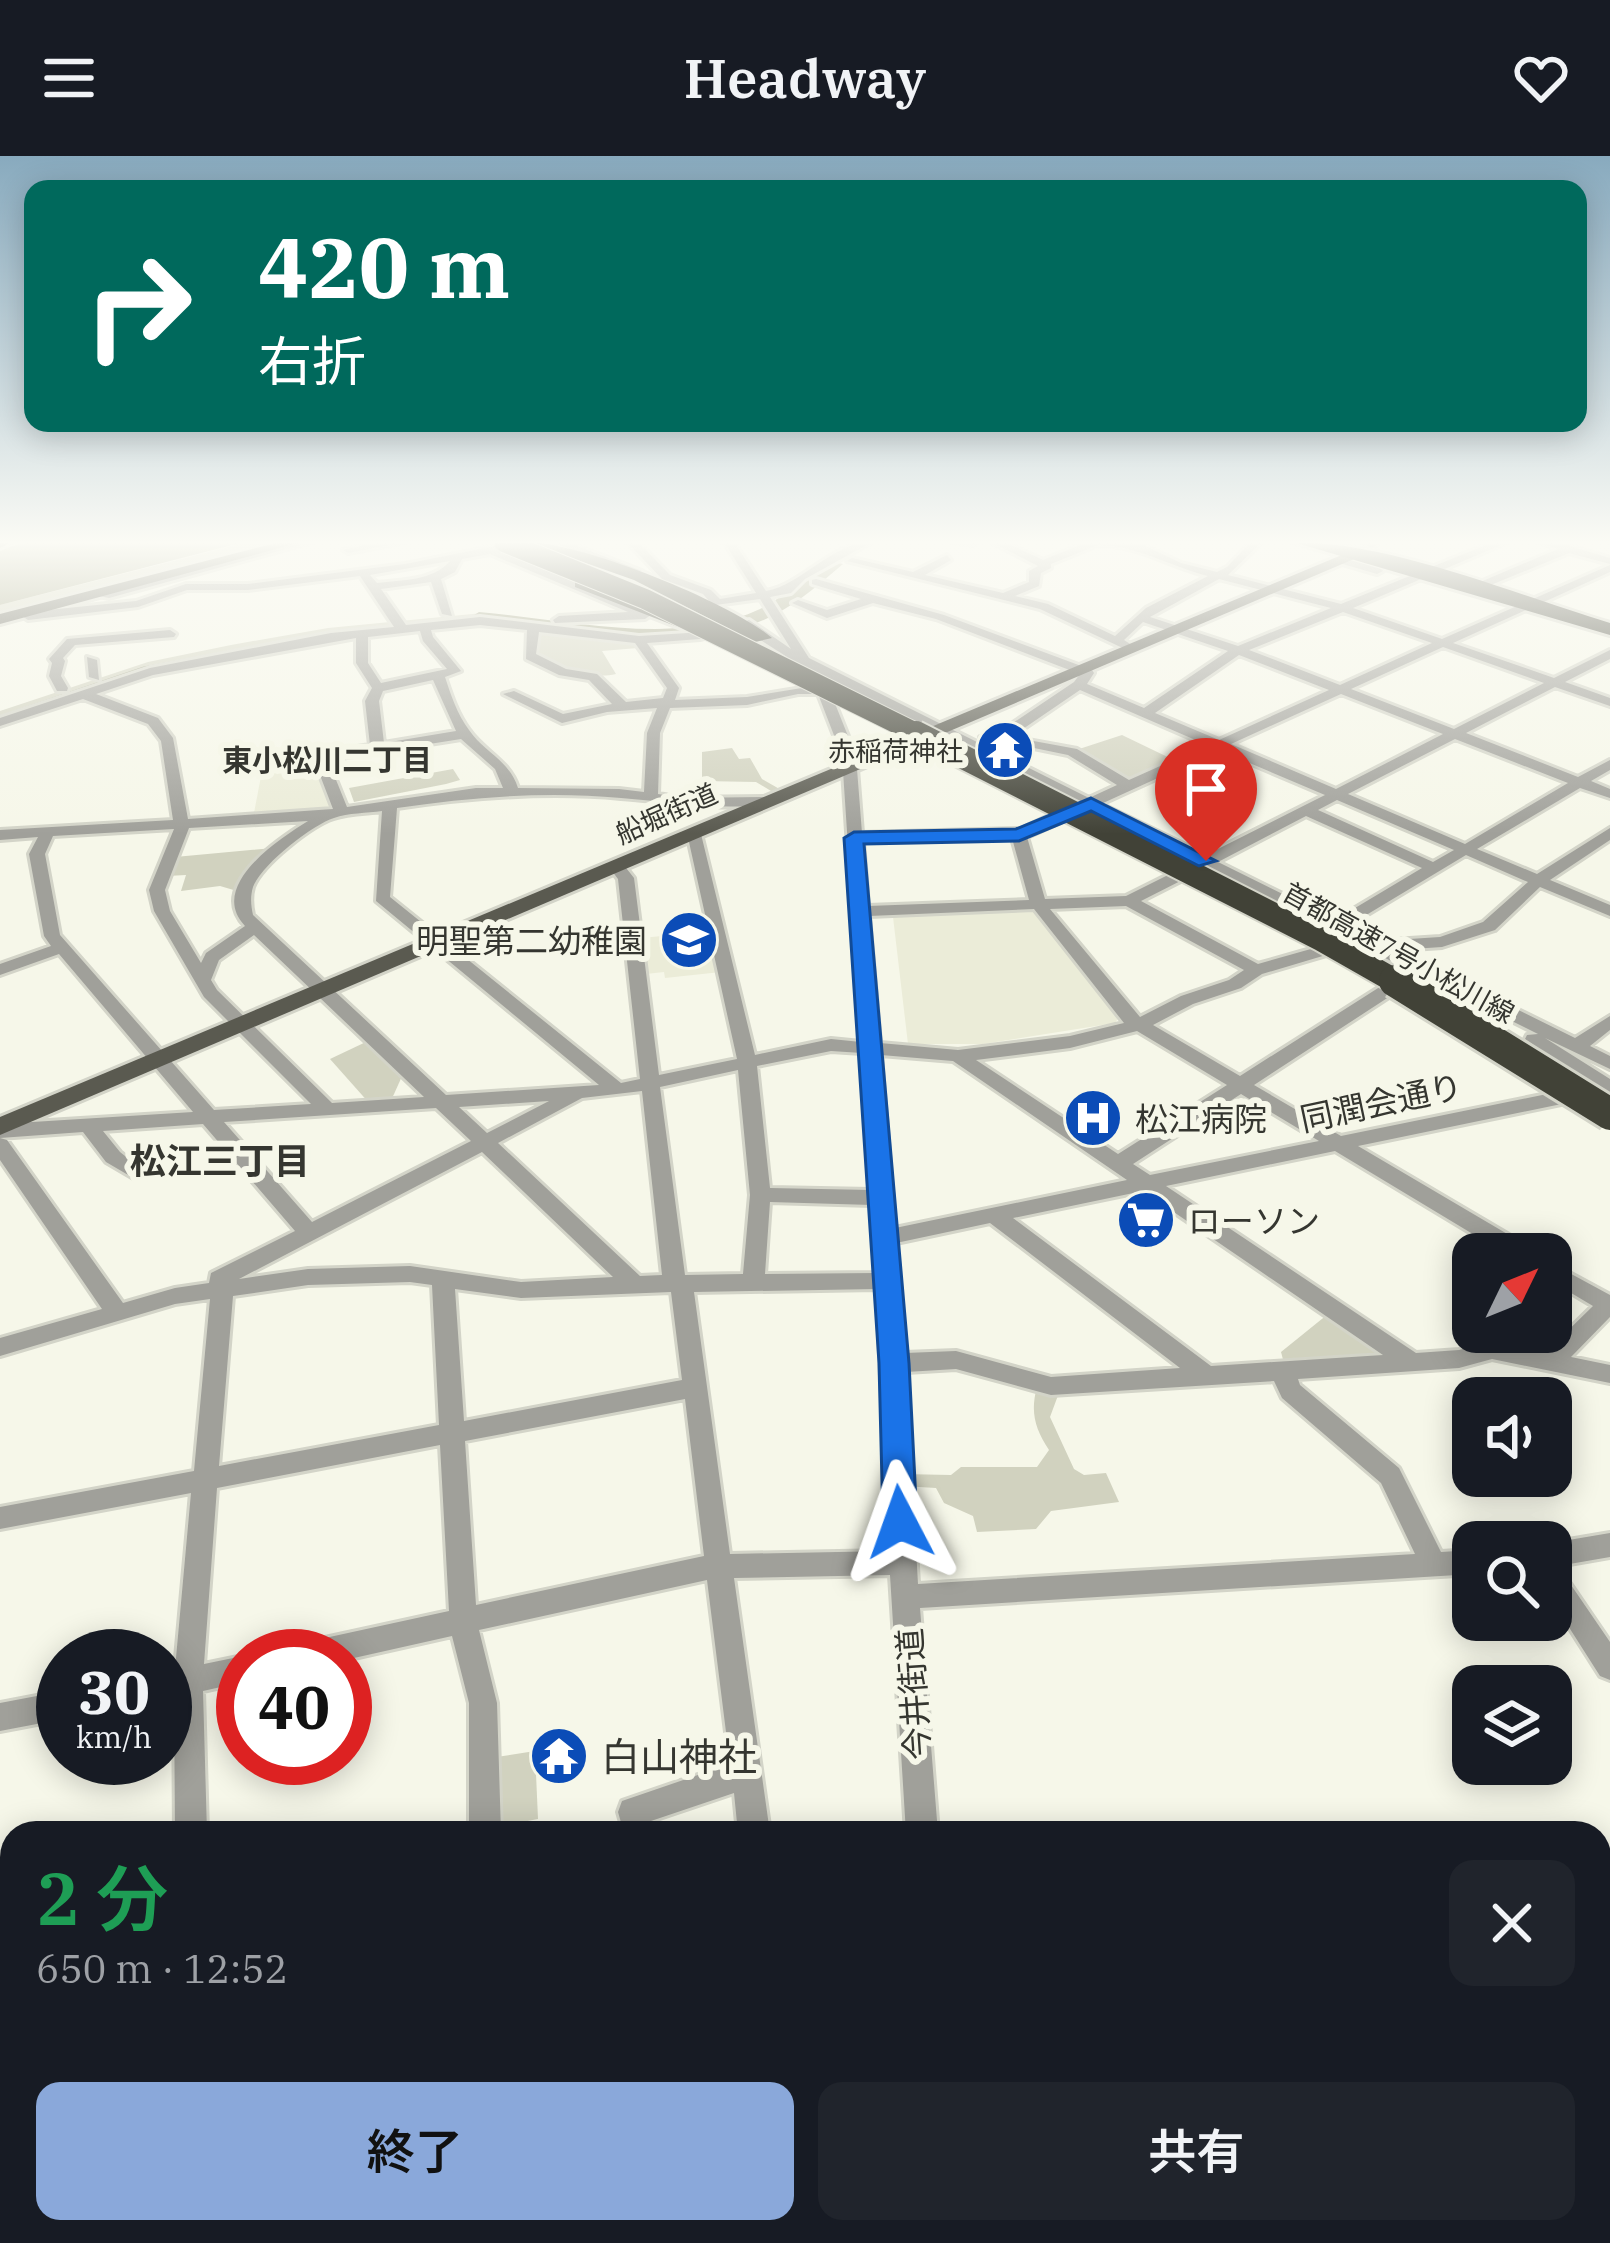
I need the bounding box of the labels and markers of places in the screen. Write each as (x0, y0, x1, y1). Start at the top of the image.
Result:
temple icon: 赤稲荷神社 (974, 719, 1036, 781)
place label: 赤稲荷神社 (828, 733, 963, 768)
pin (1155, 738, 1257, 861)
school or university icon: 明聖第二幼稚園 (658, 909, 720, 971)
place label: 明聖第二幼稚園 (416, 919, 647, 962)
hospital icon: 松江病院 (1062, 1087, 1124, 1149)
place label: 松江病院 (1135, 1097, 1267, 1140)
supermarket icon: ローソン (1115, 1189, 1177, 1251)
place label: ローソン (1188, 1199, 1320, 1242)
temple icon: 白山神社 (528, 1725, 590, 1787)
place label: 白山神社 (601, 1731, 757, 1782)

